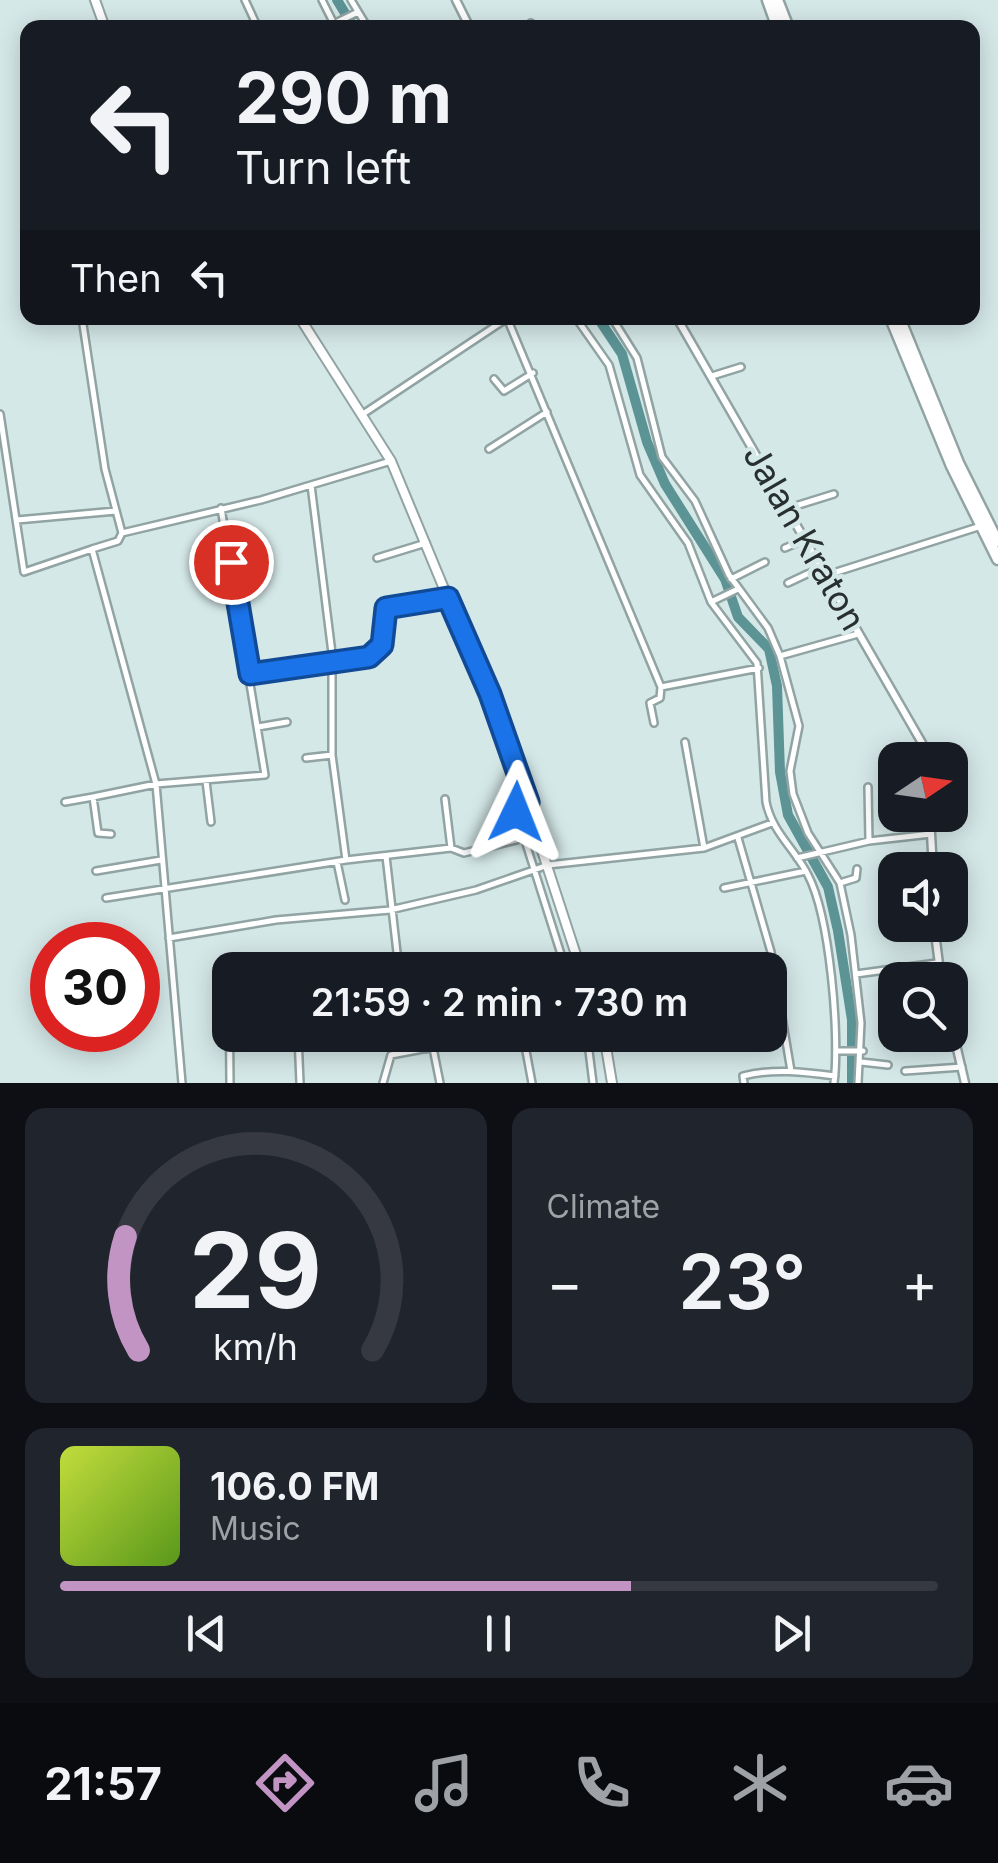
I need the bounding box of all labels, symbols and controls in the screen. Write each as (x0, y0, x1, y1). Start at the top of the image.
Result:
text: 290 m (235, 55, 452, 140)
icon: left (70, 60, 200, 190)
text: Turn left (235, 140, 411, 195)
icon: left (182, 250, 237, 305)
text: Then (70, 255, 162, 301)
street label: Jalan Kraton (735, 437, 875, 637)
pin (189, 520, 274, 605)
icon: arrive (204, 535, 259, 590)
north arrow (878, 742, 968, 832)
map controls (878, 742, 968, 1052)
position arrow (464, 760, 568, 864)
button: sound (878, 852, 968, 942)
speed limit sign: 30 (30, 922, 160, 1052)
button: search (878, 962, 968, 1052)
text: 21:59 · 2 min · 730 m (311, 979, 688, 1025)
text: Climate (547, 1187, 660, 1226)
text: 29 (189, 1207, 322, 1333)
text: 23° (678, 1236, 806, 1327)
text: − (547, 1250, 583, 1316)
text: + (902, 1250, 938, 1316)
text: km/h (213, 1325, 298, 1369)
text: 106.0 FM (210, 1463, 379, 1509)
text: Music (210, 1509, 301, 1548)
icon: previous (179, 1606, 234, 1661)
icon: pause (471, 1606, 526, 1661)
icon: next (764, 1606, 819, 1661)
icon: directions (250, 1748, 320, 1818)
icon: music (409, 1748, 479, 1818)
icon: phone (567, 1748, 637, 1818)
icon: climate (725, 1748, 795, 1818)
icon: car (884, 1748, 954, 1818)
text: 21:57 (44, 1756, 162, 1811)

